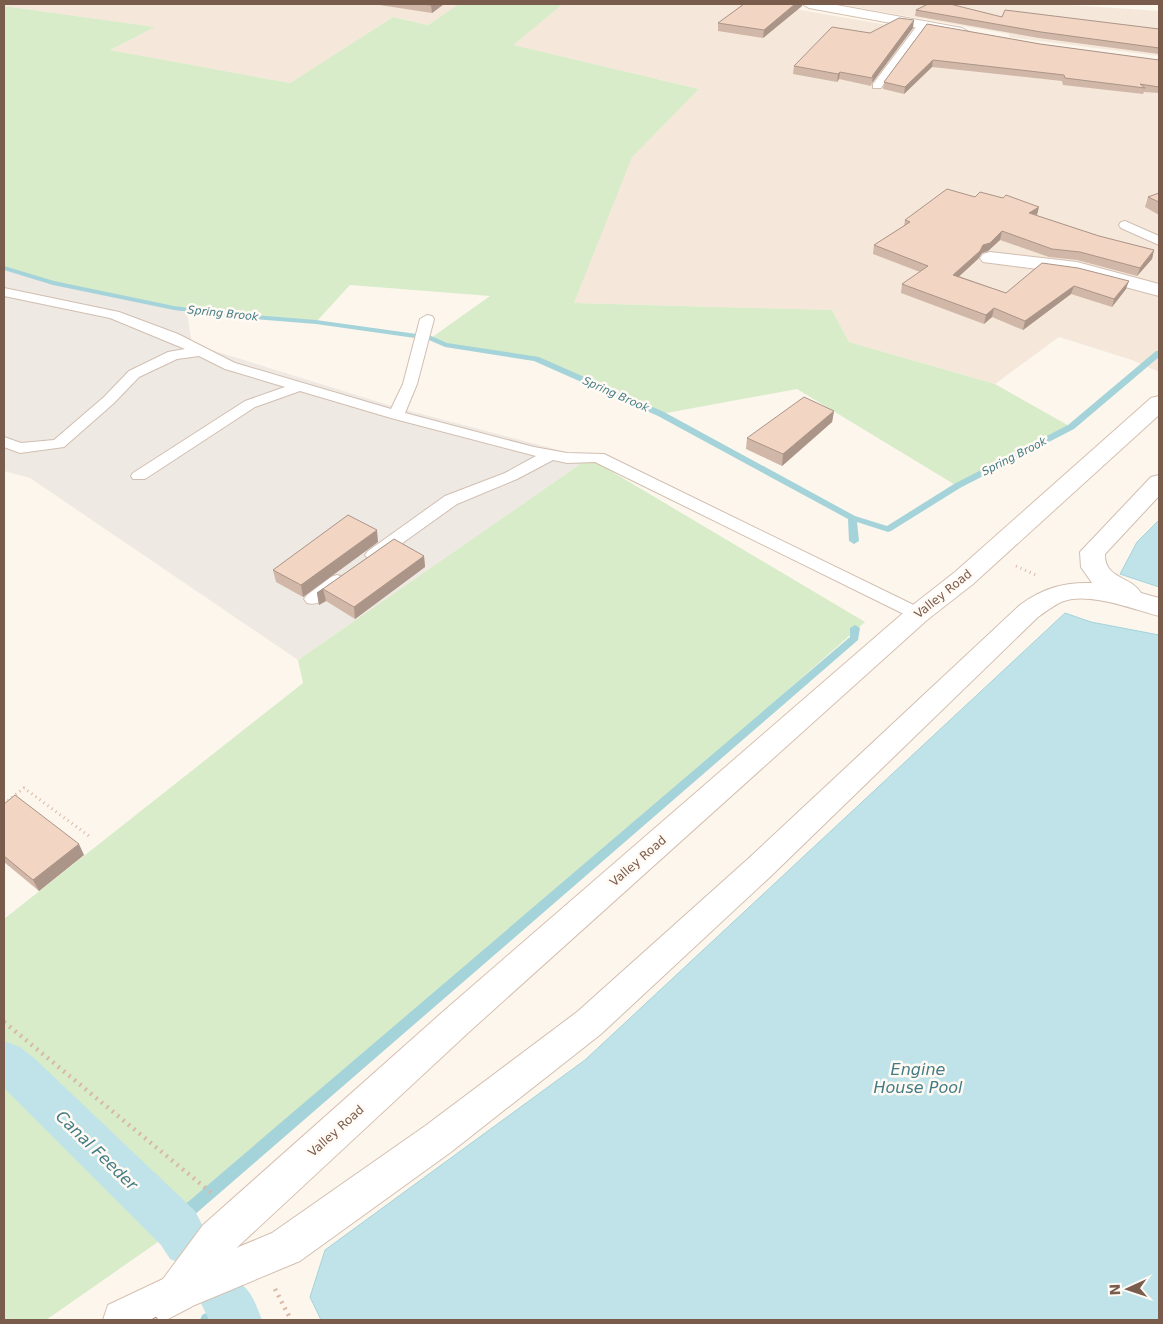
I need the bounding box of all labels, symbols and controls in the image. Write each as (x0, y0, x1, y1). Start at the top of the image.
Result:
water label: Spring Brook (187, 303, 259, 324)
water label: Spring Brook (581, 374, 651, 415)
water label: Spring Brook (980, 434, 1049, 478)
street label: Valley Road (912, 567, 974, 621)
street label: Valley Road (607, 833, 669, 889)
water label: Engine House Pool (874, 1060, 963, 1097)
street label: Valley Road (305, 1102, 367, 1160)
water label: Canal Feeder (52, 1107, 142, 1195)
north arrow (1103, 1264, 1153, 1314)
text: N (1107, 1283, 1123, 1296)

